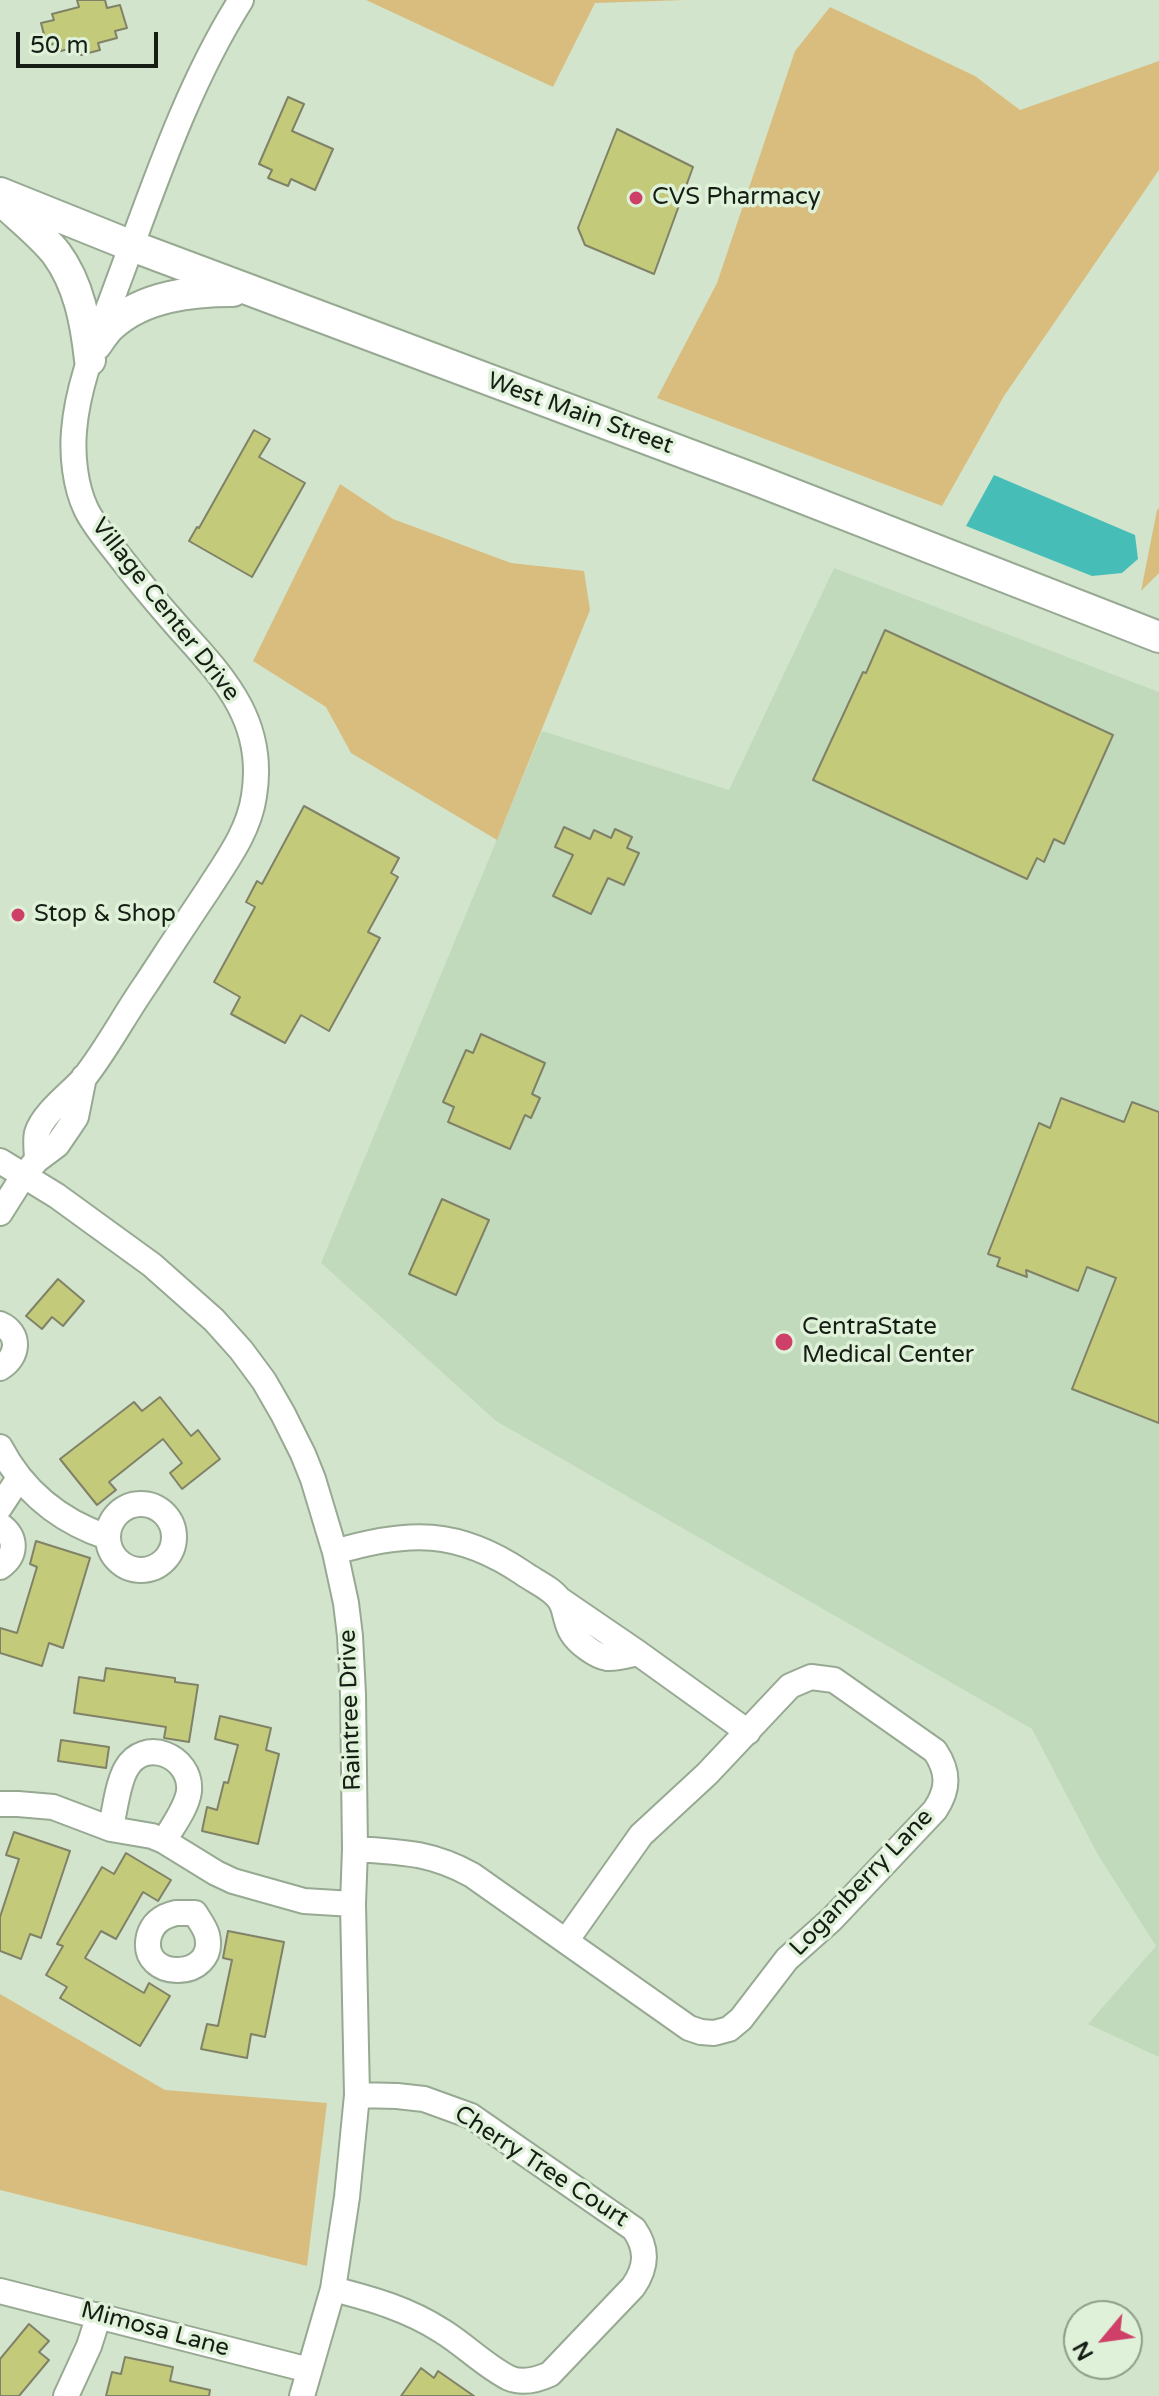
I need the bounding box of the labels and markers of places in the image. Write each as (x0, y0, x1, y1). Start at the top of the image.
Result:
place label: CVS Pharmacy (652, 184, 821, 212)
marker: CVS Pharmacy (627, 189, 645, 207)
place label: Stop & Shop (34, 901, 176, 929)
marker: Stop & Shop (9, 906, 27, 924)
place label: CentraState Medical Center (802, 1314, 974, 1370)
marker: CentraState Medical Center (773, 1331, 795, 1353)

